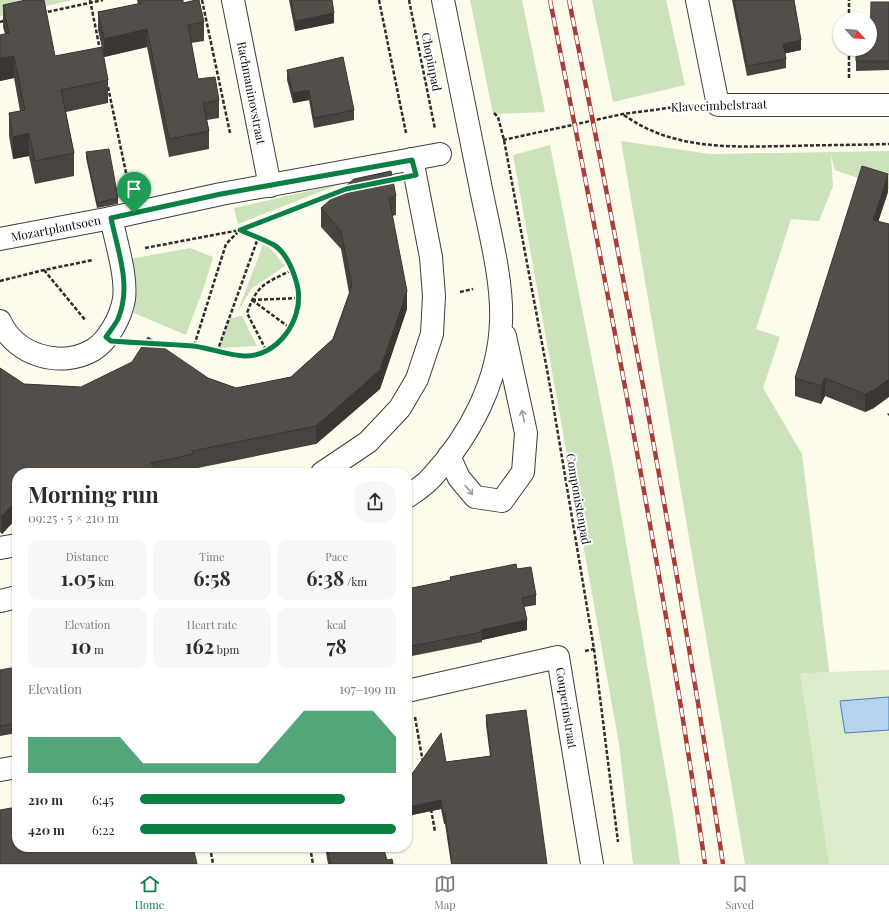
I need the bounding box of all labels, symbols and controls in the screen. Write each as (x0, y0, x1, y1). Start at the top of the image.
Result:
north arrow (833, 12, 877, 56)
map controls (833, 12, 877, 56)
street label: Chopinpad (418, 31, 446, 93)
street label: Rachmaninovstraat (234, 40, 270, 146)
street label: Klavecimbelstraat (670, 95, 768, 115)
pin (117, 172, 151, 213)
icon: arrive (123, 178, 145, 200)
street label: Mozartplantsoen (10, 211, 102, 245)
one-way arrow (518, 410, 526, 423)
street label: Componistenpad (563, 452, 595, 546)
text: Morning run (28, 479, 159, 509)
button: share (354, 481, 396, 523)
one-way arrow (464, 484, 473, 495)
text: 09:25 · 5 × 210 m (28, 509, 119, 526)
text: Distance (66, 549, 109, 564)
text: Time (199, 549, 225, 564)
text: Pace (325, 549, 348, 564)
text: 1.05 (61, 564, 96, 591)
text: 6:58 (193, 564, 231, 591)
text: 6:38 (306, 564, 344, 591)
text: km (96, 574, 114, 589)
text: /km (344, 574, 367, 589)
text: Elevation (64, 617, 110, 632)
text: Heart rate (187, 617, 237, 632)
text: kcal (327, 617, 347, 632)
text: 10 (71, 632, 91, 659)
text: 162 (185, 632, 214, 659)
text: 78 (326, 632, 347, 659)
text: m (91, 642, 104, 657)
text: bpm (214, 642, 239, 657)
street label: Couperinstraat (553, 666, 581, 750)
text: Elevation (28, 680, 82, 697)
text: 197–199 m (339, 680, 396, 697)
text: 210 m (28, 791, 63, 808)
text: 6:45 (92, 791, 114, 808)
text: 420 m (28, 821, 65, 838)
text: 6:22 (92, 821, 115, 838)
tab: Home (135, 873, 164, 912)
tab: Map (434, 873, 456, 912)
tab: Saved (726, 873, 754, 912)

